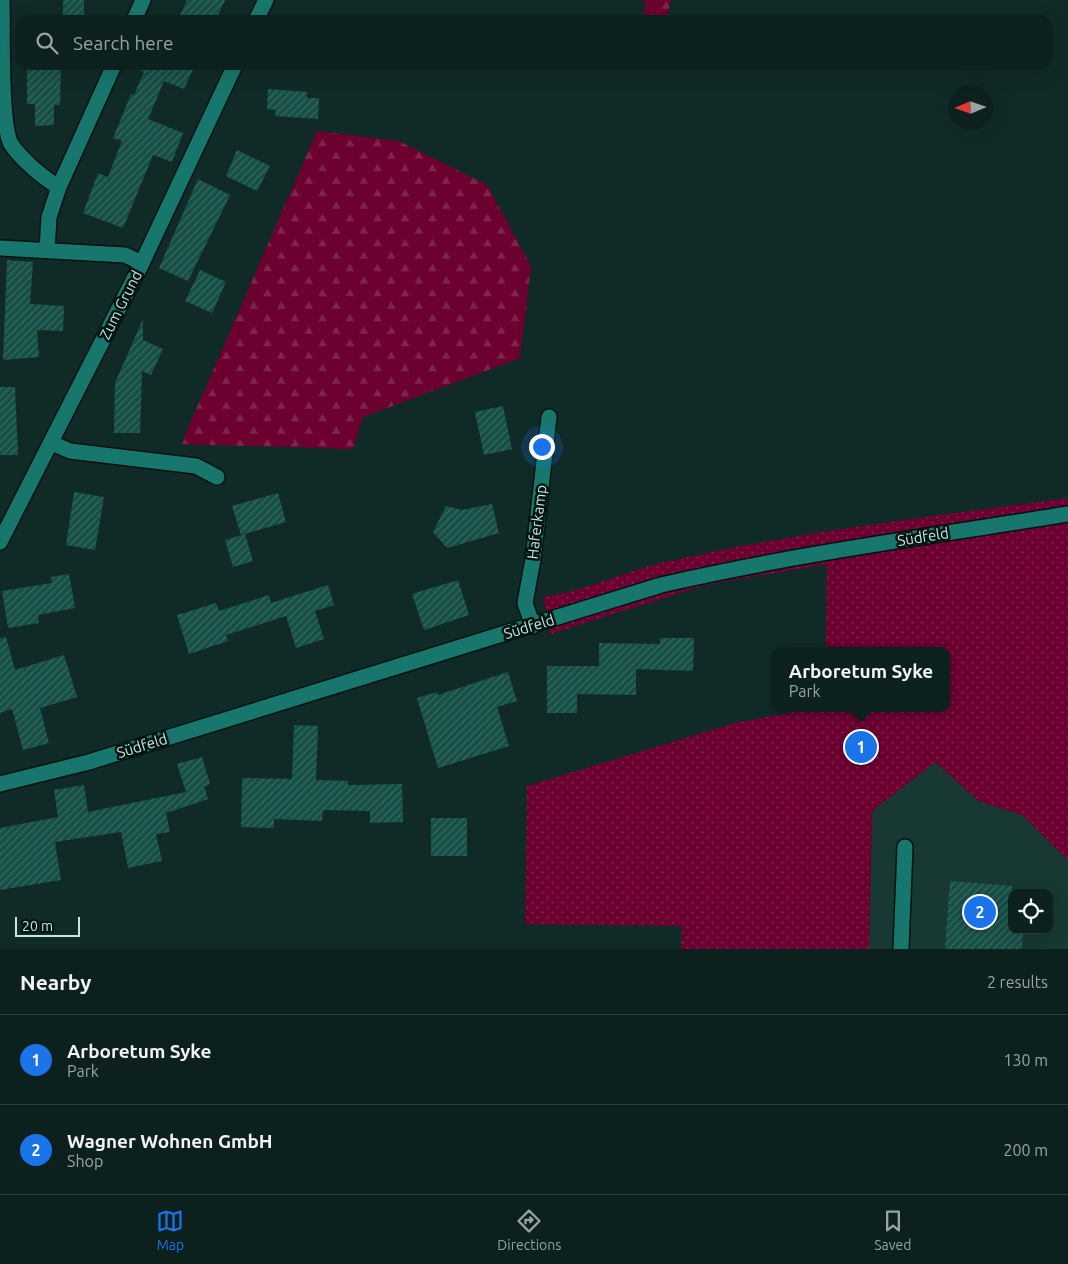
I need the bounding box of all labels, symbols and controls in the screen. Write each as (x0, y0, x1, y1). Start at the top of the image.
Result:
search box (15, 15, 1053, 70)
icon: search (33, 29, 61, 57)
text: Search here (73, 32, 173, 54)
north arrow (948, 85, 993, 130)
street label: Zum Grund (96, 268, 145, 342)
your location (529, 434, 555, 460)
street label: Haferkamp (524, 484, 549, 560)
street label: Südfeld (896, 524, 950, 549)
street label: Südfeld (502, 611, 556, 642)
popup (772, 647, 950, 712)
text: Arboretum Syke (789, 660, 933, 682)
text: Park (789, 682, 821, 700)
pin: 1 (845, 728, 877, 766)
street label: Südfeld (115, 730, 169, 761)
map controls (1008, 889, 1053, 934)
button: locate (1008, 889, 1053, 934)
pin: 2 (964, 893, 996, 931)
scale bar (15, 914, 80, 937)
text: 20 m (22, 918, 53, 934)
text: Nearby (20, 970, 91, 994)
text: 2 results (987, 973, 1048, 991)
text: Arboretum Syke (67, 1040, 211, 1062)
text: 1 (31, 1051, 41, 1069)
text: 130 m (1003, 1051, 1048, 1069)
text: Park (67, 1062, 99, 1080)
text: Wagner Wohnen GmbH (67, 1130, 273, 1152)
text: 2 (31, 1141, 41, 1159)
text: 200 m (1003, 1141, 1048, 1159)
text: Shop (67, 1152, 103, 1170)
tab: Map (156, 1207, 184, 1253)
tab: Directions (497, 1207, 561, 1253)
tab: Saved (874, 1207, 912, 1253)

